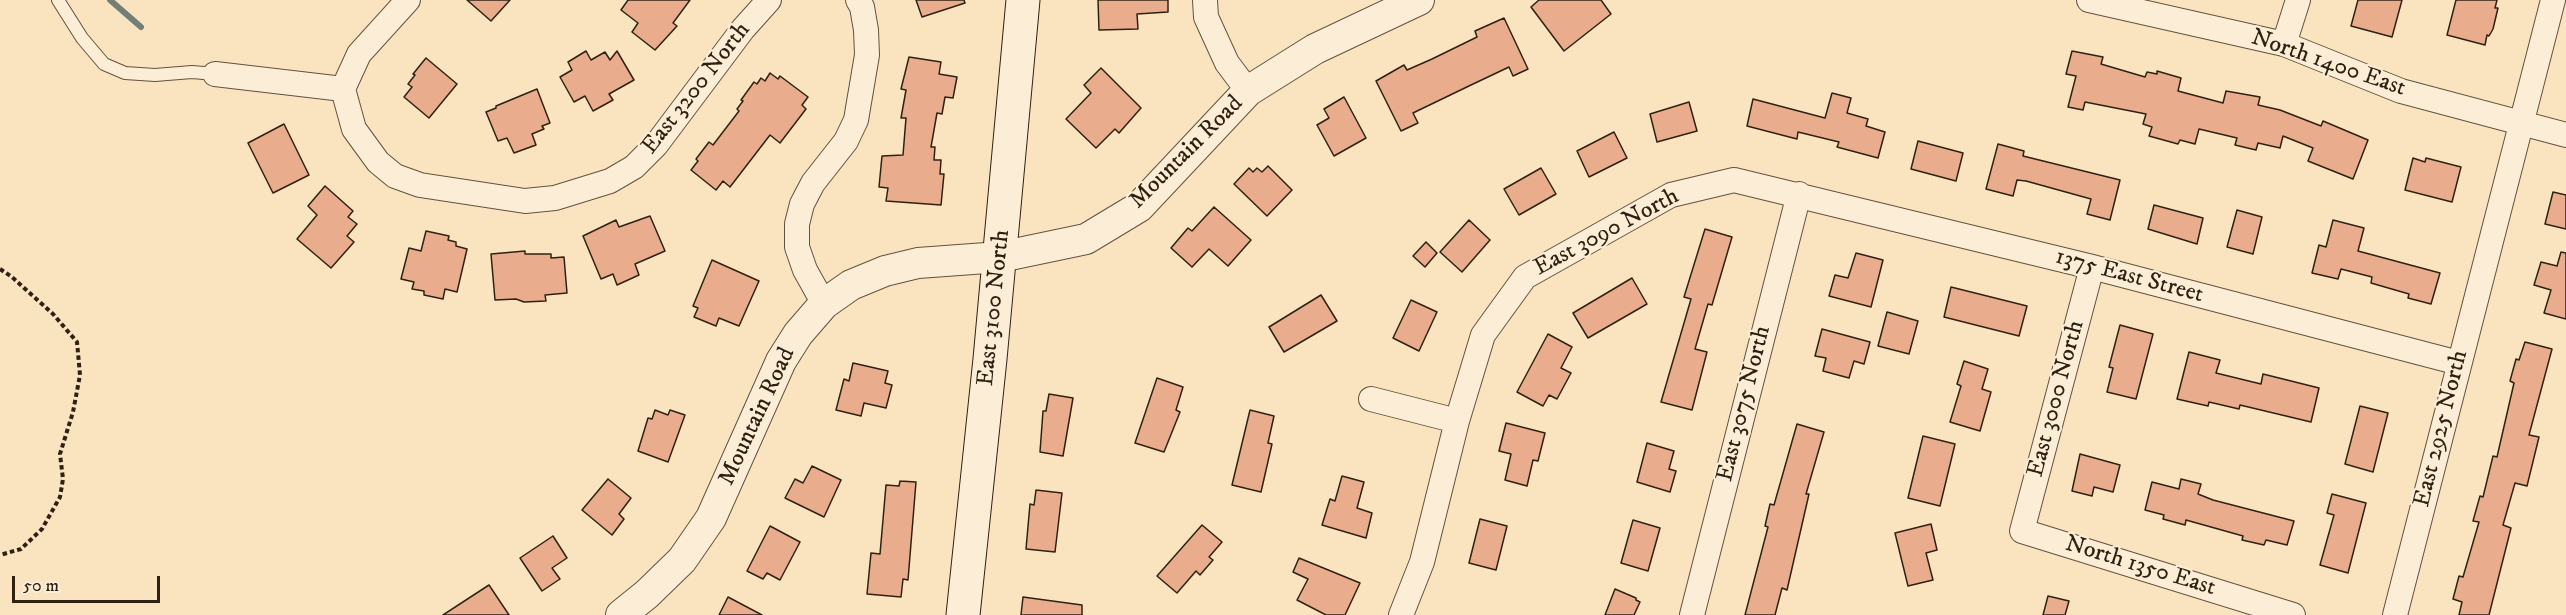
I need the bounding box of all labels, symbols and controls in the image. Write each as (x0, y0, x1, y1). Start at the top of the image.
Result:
street label: East 3200 North (636, 17, 758, 161)
street label: North 1400 East (2247, 24, 2409, 104)
street label: Mountain Road (1124, 90, 1250, 216)
street label: East 3090 North (1530, 183, 1684, 283)
street label: East 3100 North (972, 229, 1018, 387)
street label: 1375 East Street (2052, 243, 2206, 311)
street label: East 3000 North (2022, 318, 2092, 480)
street label: East 3075 North (1712, 323, 1778, 485)
street label: Mountain Road (714, 344, 802, 490)
street label: East 2925 North (2409, 348, 2475, 510)
street label: North 1350 East (2061, 530, 2219, 604)
scale bar (15, 564, 164, 602)
text: 50 m (23, 575, 59, 597)

